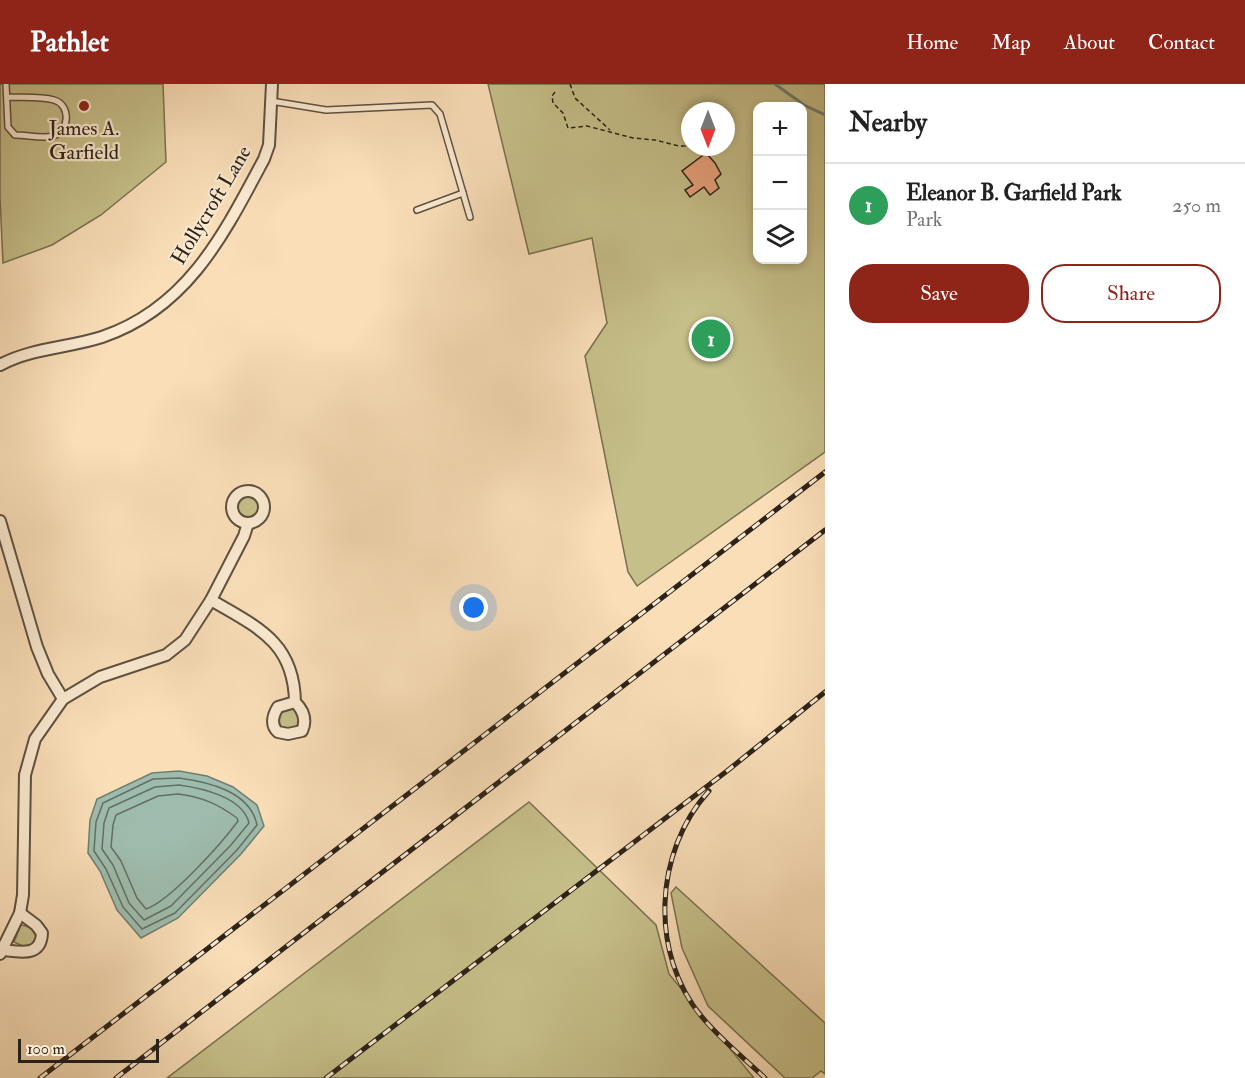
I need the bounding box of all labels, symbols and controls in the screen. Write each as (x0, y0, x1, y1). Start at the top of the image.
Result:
text: Pathlet (30, 25, 109, 60)
text: Home (906, 29, 958, 56)
text: Map (991, 29, 1031, 56)
text: About (1064, 29, 1115, 56)
text: Contact (1148, 29, 1215, 56)
marker: James A. Garfield (77, 99, 91, 113)
north arrow (681, 102, 735, 156)
map controls (753, 102, 807, 264)
button: + (753, 102, 807, 156)
text: Nearby (849, 107, 927, 139)
place label: James A. Garfield (48, 115, 120, 166)
street label: Hollycroft Lane (165, 140, 258, 270)
button: − (753, 156, 807, 210)
text: Eleanor B. Garfield Park (906, 179, 1122, 207)
text: 1 (865, 193, 872, 218)
text: 250 m (1172, 193, 1221, 218)
text: Park (906, 207, 942, 232)
button: layers (753, 210, 807, 264)
button: Save (849, 264, 1029, 323)
button: Share (1041, 264, 1221, 323)
pin: 1 (692, 316, 730, 362)
your location (459, 593, 488, 622)
scale bar (18, 1036, 159, 1064)
text: 100 m (27, 1039, 65, 1059)

